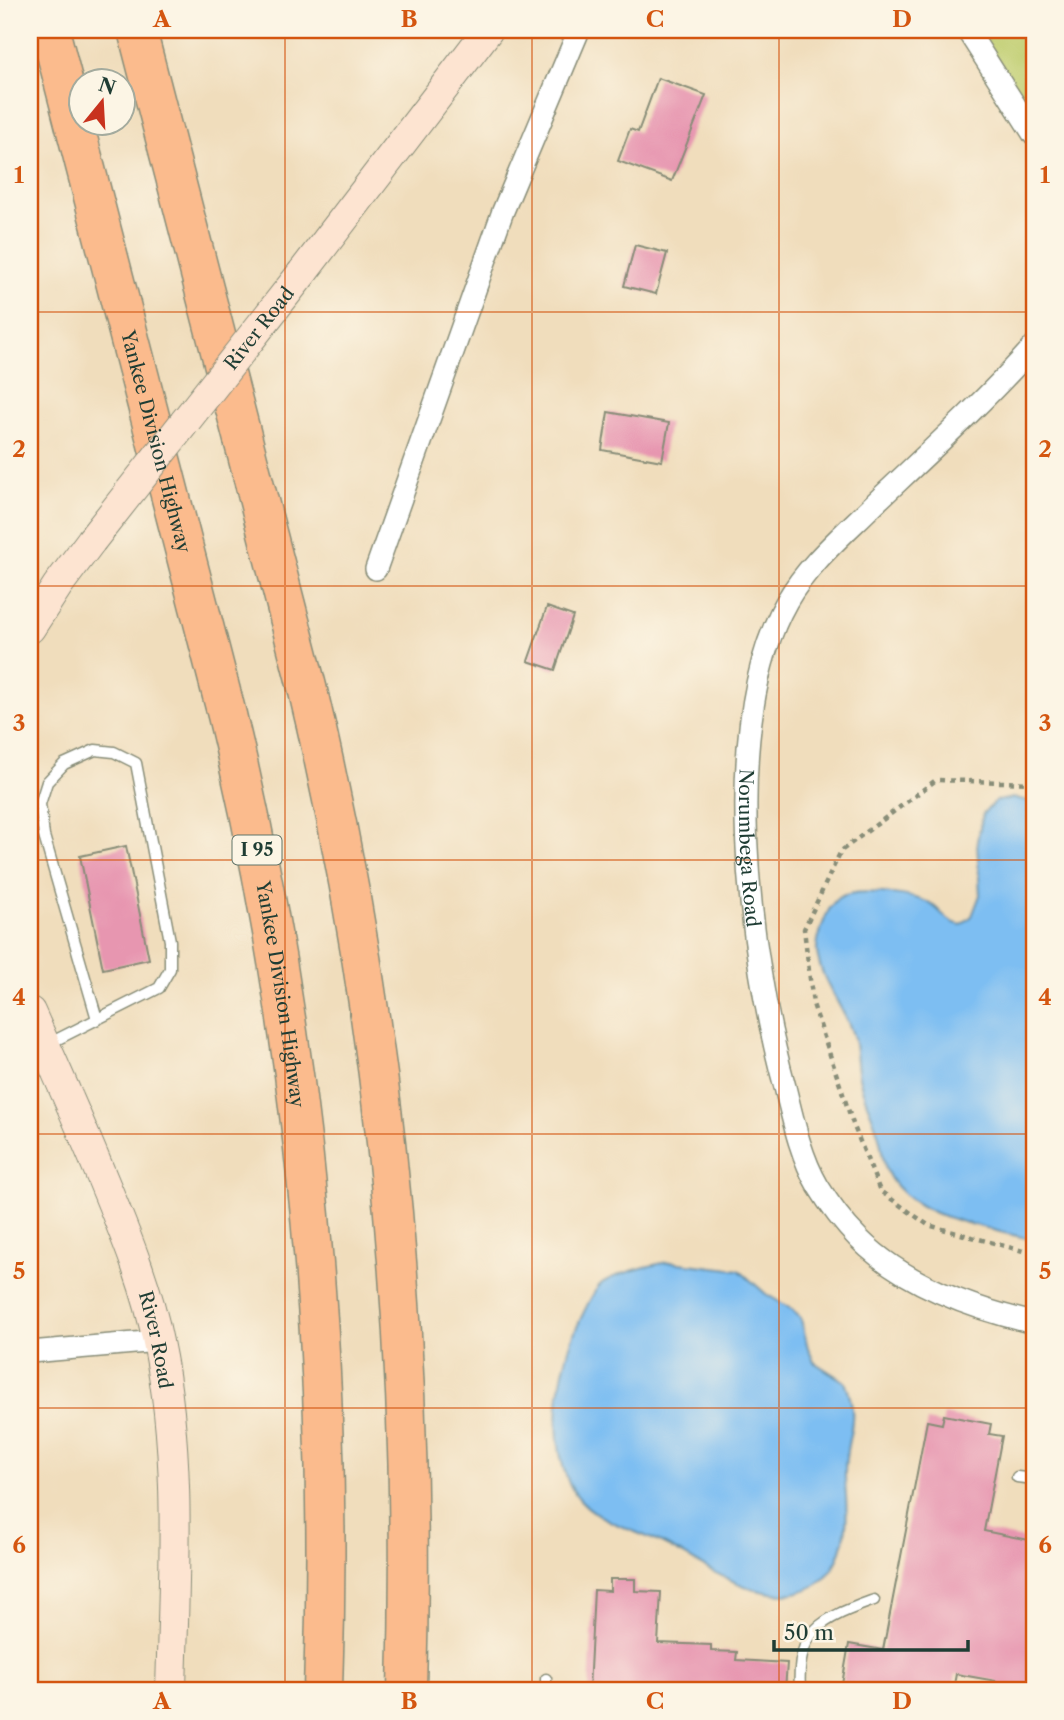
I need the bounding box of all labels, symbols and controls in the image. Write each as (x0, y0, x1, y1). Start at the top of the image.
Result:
text: A (152, 5, 172, 33)
text: B (400, 5, 418, 33)
text: C (646, 5, 664, 33)
text: D (892, 5, 912, 33)
north arrow (66, 66, 136, 136)
text: N (96, 73, 119, 100)
text: 1 (14, 161, 25, 189)
text: 1 (1040, 161, 1051, 189)
street label: River Road (219, 282, 299, 374)
street label: Yankee Division Highway (116, 327, 196, 556)
text: 2 (12, 435, 26, 463)
text: 2 (1038, 435, 1052, 463)
text: 3 (13, 709, 26, 737)
text: 3 (1039, 709, 1052, 737)
street label: Norumbega Road (734, 769, 765, 929)
road number: I 95 (232, 836, 282, 864)
street label: Yankee Division Highway (251, 878, 310, 1109)
text: 4 (12, 983, 26, 1011)
text: 4 (1038, 983, 1052, 1011)
text: 5 (13, 1257, 25, 1285)
text: 5 (1039, 1257, 1051, 1285)
street label: River Road (134, 1288, 178, 1391)
text: 6 (12, 1531, 26, 1559)
text: 6 (1038, 1531, 1052, 1559)
scale bar (774, 1608, 968, 1652)
text: 50 m (784, 1620, 834, 1645)
text: A (152, 1687, 172, 1715)
text: B (400, 1687, 418, 1715)
text: C (646, 1687, 664, 1715)
text: D (892, 1687, 912, 1715)

